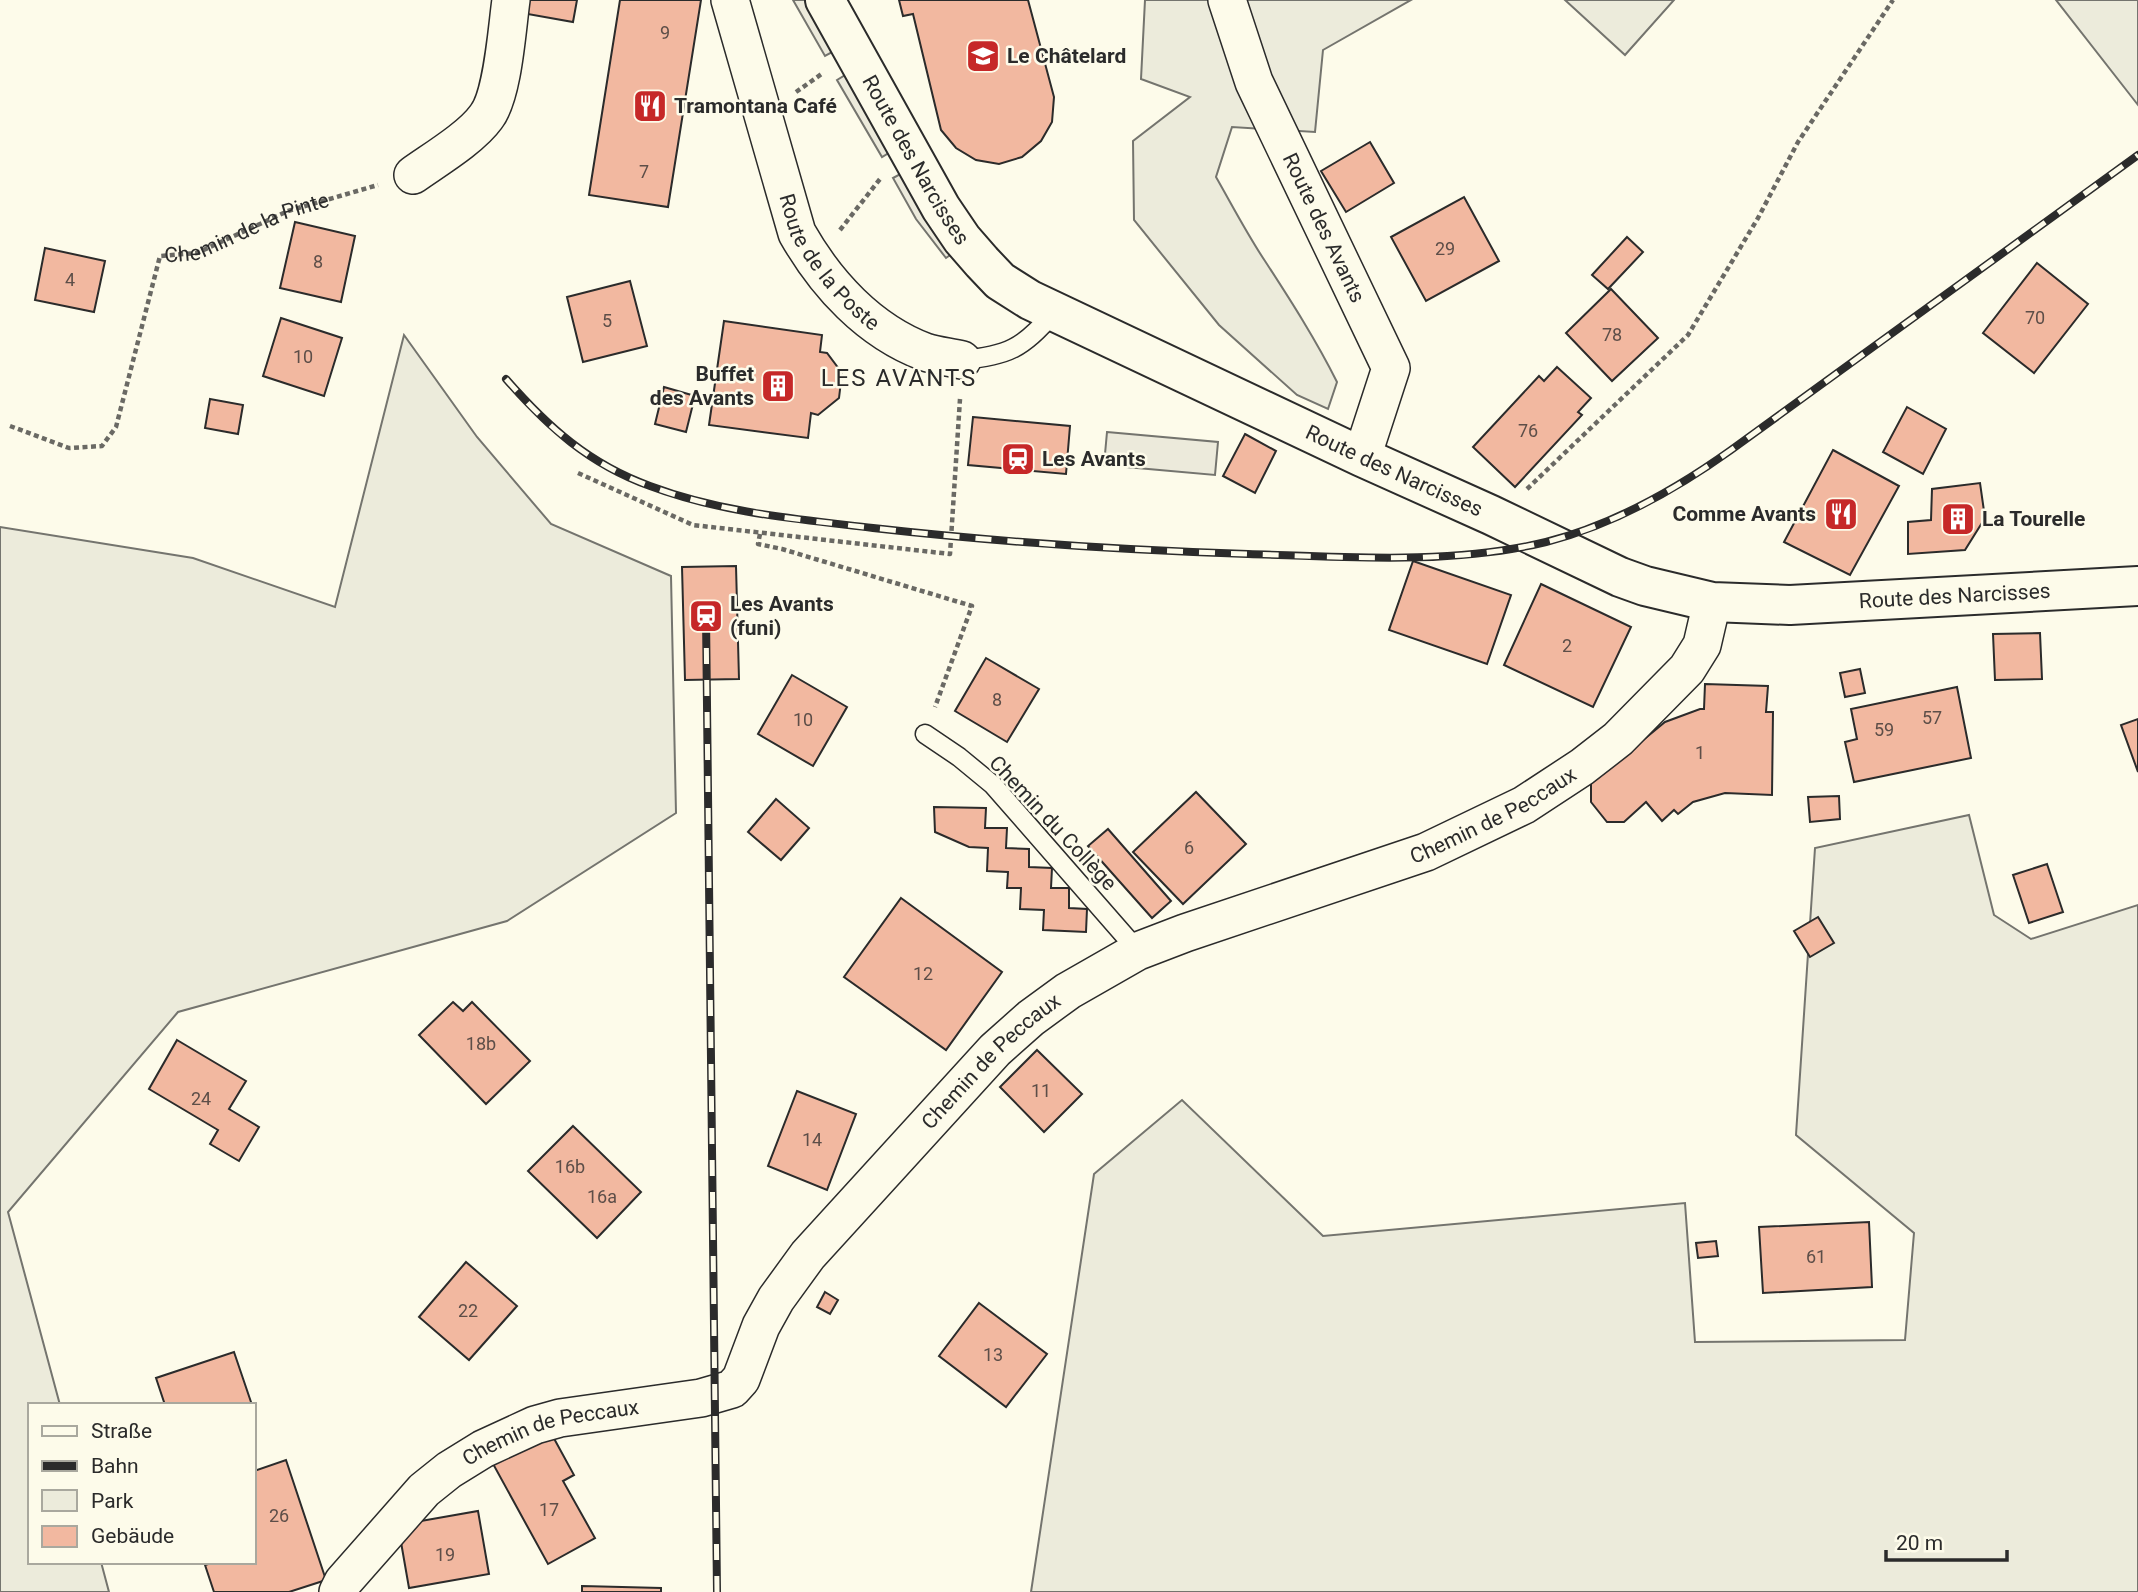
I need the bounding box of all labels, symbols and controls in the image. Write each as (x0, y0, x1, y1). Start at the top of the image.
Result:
house number: 9 (660, 22, 670, 43)
school or university icon: Le Châtelard (964, 37, 1002, 75)
place label: Le Châtelard (1007, 44, 1126, 68)
street label: Route des Narcisses (857, 71, 974, 249)
restaurant icon: Tramontana Café (631, 87, 669, 125)
place label: Tramontana Café (674, 94, 837, 118)
street label: Route des Avants (1278, 149, 1370, 306)
house number: 7 (639, 161, 649, 182)
street label: Chemin de la Pinte (163, 188, 331, 268)
street label: Route de la Poste (774, 191, 884, 335)
house number: 29 (1435, 238, 1455, 259)
house number: 8 (313, 251, 323, 272)
house number: 4 (65, 269, 75, 290)
house number: 70 (2025, 307, 2045, 328)
house number: 5 (602, 310, 612, 331)
house number: 78 (1602, 324, 1622, 345)
house number: 10 (293, 346, 313, 367)
place label: Buffet des Avants (650, 362, 754, 410)
district label: LES AVANTS (821, 364, 977, 392)
building icon: Buffet des Avants (759, 367, 797, 405)
street label: Route des Narcisses (1302, 420, 1486, 522)
house number: 76 (1518, 420, 1538, 441)
station icon: Les Avants (999, 440, 1037, 478)
place label: Les Avants (1042, 447, 1146, 471)
restaurant icon: Comme Avants (1822, 495, 1860, 533)
building icon: La Tourelle (1939, 500, 1977, 538)
place label: Comme Avants (1672, 502, 1816, 526)
place label: La Tourelle (1982, 507, 2085, 531)
street label: Route des Narcisses (1858, 579, 2051, 613)
place label: Les Avants (funi) (730, 592, 834, 640)
station icon: Les Avants (funi) (687, 597, 725, 635)
house number: 2 (1562, 635, 1572, 656)
house number: 8 (992, 689, 1002, 710)
house number: 57 (1922, 707, 1942, 728)
house number: 10 (793, 709, 813, 730)
house number: 59 (1874, 719, 1894, 740)
house number: 1 (1695, 742, 1705, 763)
street label: Chemin du Collège (984, 751, 1122, 895)
street label: Chemin de Peccaux (1407, 762, 1581, 868)
house number: 6 (1184, 837, 1194, 858)
house number: 12 (913, 963, 933, 984)
street label: Chemin de Peccaux (917, 988, 1065, 1134)
house number: 18b (466, 1033, 496, 1054)
house number: 11 (1031, 1080, 1051, 1101)
house number: 24 (191, 1088, 211, 1109)
house number: 14 (802, 1129, 822, 1150)
house number: 16b (555, 1156, 585, 1177)
house number: 16a (587, 1186, 617, 1207)
house number: 61 (1806, 1246, 1826, 1267)
house number: 22 (458, 1300, 478, 1321)
house number: 13 (983, 1344, 1003, 1365)
street label: Chemin de Peccaux (458, 1395, 640, 1471)
legend (28, 1403, 256, 1564)
text: Straße (91, 1419, 152, 1443)
text: Bahn (91, 1454, 139, 1478)
text: Park (91, 1489, 134, 1513)
house number: 17 (539, 1499, 559, 1520)
house number: 26 (269, 1505, 289, 1526)
scale bar (1886, 1518, 2007, 1562)
text: Gebäude (91, 1524, 174, 1548)
text: 20 m (1896, 1531, 1943, 1555)
house number: 19 (435, 1544, 455, 1565)

